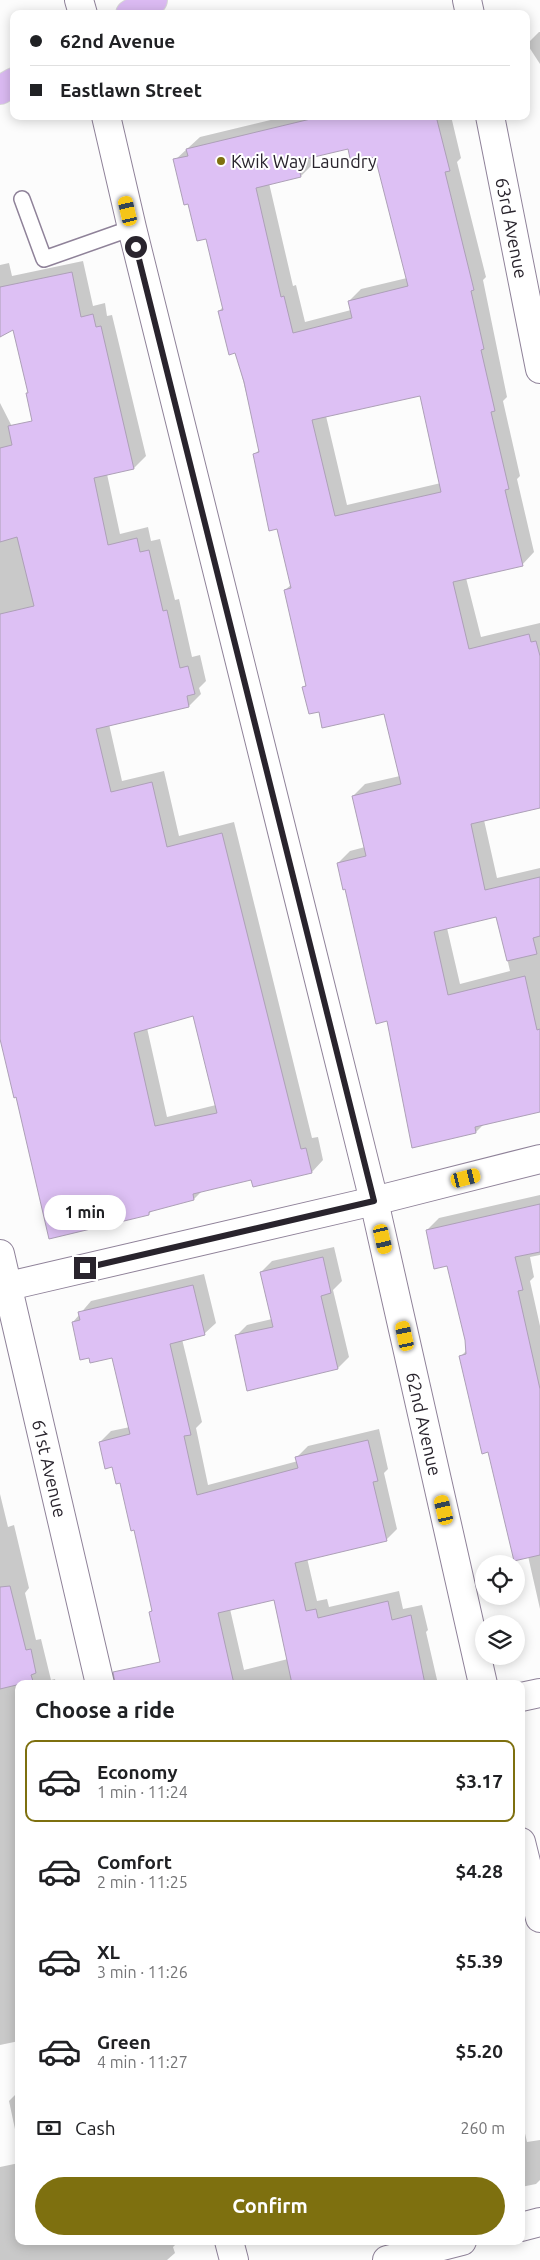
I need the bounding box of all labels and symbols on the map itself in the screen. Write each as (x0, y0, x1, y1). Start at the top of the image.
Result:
place label: Kwik Way Laundry (231, 151, 377, 171)
marker: Kwik Way Laundry (215, 155, 227, 167)
street label: 63rd Avenue (492, 176, 532, 280)
car (117, 195, 138, 227)
route start (125, 236, 147, 258)
car (449, 1167, 482, 1189)
callout: 1 min (44, 1196, 126, 1230)
car (372, 1223, 393, 1255)
route end (74, 1257, 96, 1279)
car (394, 1320, 415, 1352)
street label: 62nd Avenue (403, 1370, 446, 1478)
street label: 61st Avenue (29, 1417, 71, 1519)
car (433, 1494, 454, 1526)

